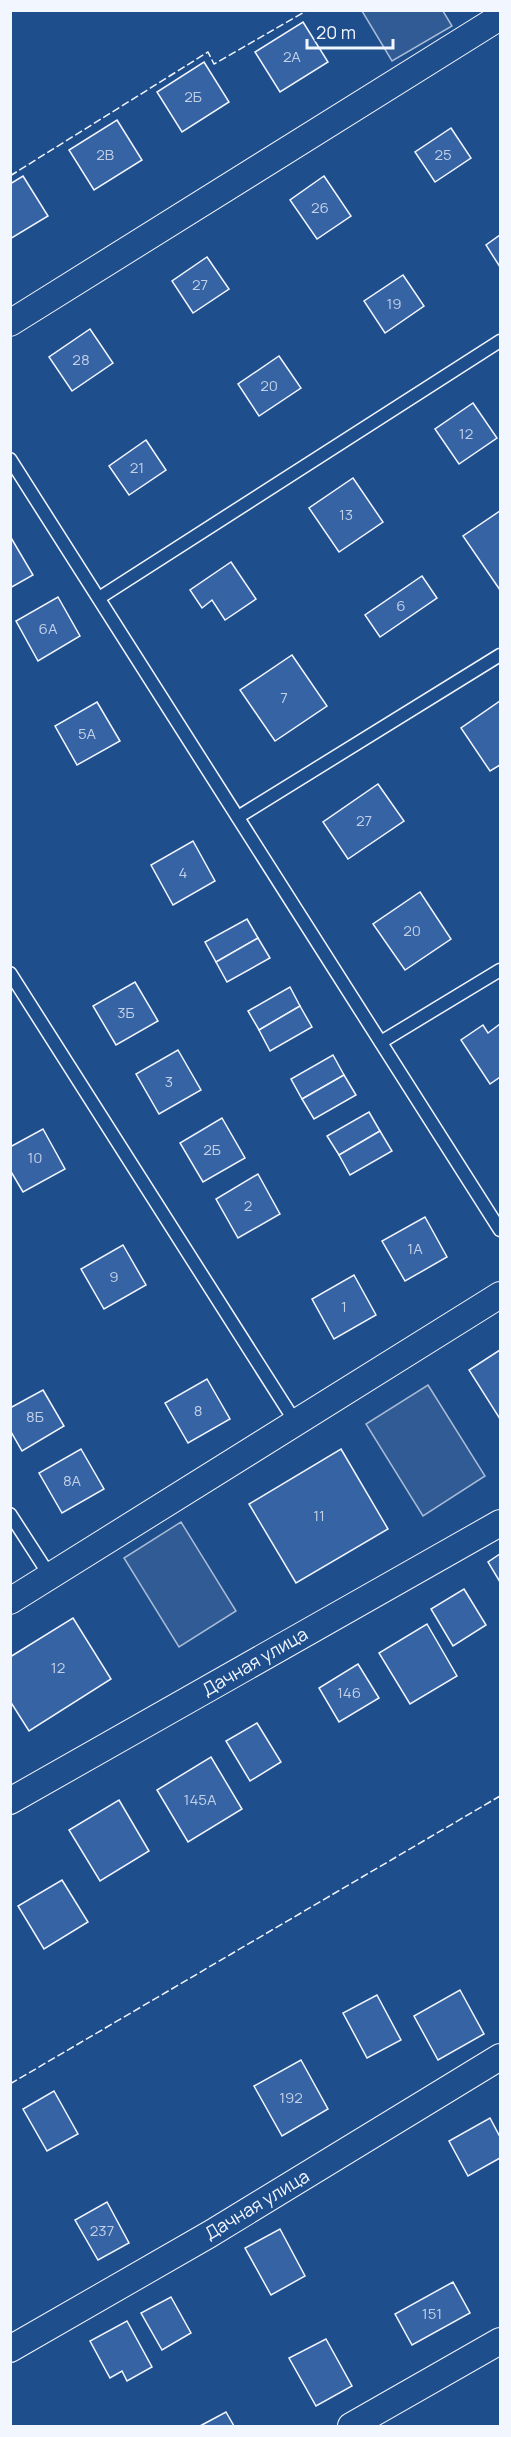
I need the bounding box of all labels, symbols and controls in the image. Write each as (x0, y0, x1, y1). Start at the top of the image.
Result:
scale bar (307, 12, 392, 50)
text: 20 m (316, 20, 356, 44)
house number: 2А (283, 46, 301, 67)
house number: 2Б (184, 86, 202, 107)
house number: 2В (96, 144, 114, 165)
house number: 25 (434, 144, 452, 165)
house number: 26 (311, 197, 329, 218)
house number: 27 (192, 274, 208, 295)
house number: 19 (386, 293, 402, 314)
house number: 28 (72, 349, 90, 370)
house number: 20 (260, 375, 278, 396)
house number: 12 (459, 423, 473, 444)
house number: 21 (130, 457, 144, 478)
house number: 13 (339, 504, 353, 525)
house number: 6 (396, 595, 406, 616)
house number: 6А (39, 618, 58, 639)
house number: 7 (280, 687, 288, 708)
house number: 5А (78, 723, 97, 744)
house number: 27 (356, 810, 372, 831)
house number: 4 (179, 862, 188, 883)
house number: 20 (403, 920, 421, 941)
house number: 3Б (117, 1002, 135, 1023)
house number: 3 (165, 1071, 173, 1092)
house number: 2Б (203, 1139, 221, 1160)
house number: 10 (28, 1147, 43, 1168)
house number: 2 (244, 1195, 252, 1216)
house number: 1А (407, 1238, 423, 1259)
house number: 9 (109, 1266, 119, 1287)
house number: 1 (341, 1296, 347, 1317)
house number: 8 (194, 1400, 202, 1421)
house number: 8Б (26, 1406, 44, 1427)
house number: 8А (63, 1470, 82, 1491)
house number: 11 (313, 1505, 325, 1526)
street label: Дачная улица (197, 1621, 312, 1701)
house number: 12 (51, 1657, 65, 1678)
house number: 146 (337, 1682, 361, 1703)
house number: 145А (184, 1789, 217, 1810)
house number: 192 (279, 2087, 303, 2108)
street label: Дачная улица (200, 2163, 313, 2245)
house number: 237 (90, 2220, 114, 2241)
house number: 151 (422, 2303, 442, 2324)

